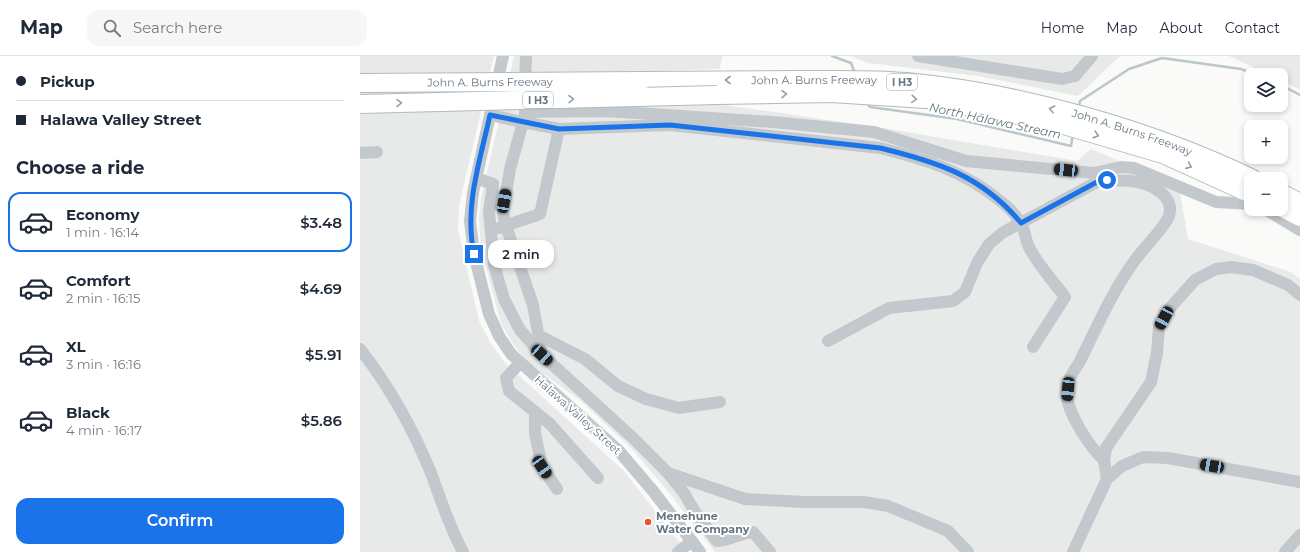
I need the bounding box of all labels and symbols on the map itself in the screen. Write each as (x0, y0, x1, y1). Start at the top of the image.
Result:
street label: John A. Burns Freeway (750, 73, 877, 87)
road number: I H3 (887, 74, 917, 90)
street label: John A. Burns Freeway (426, 75, 553, 90)
one-way arrow (725, 76, 731, 84)
one-way arrow (781, 90, 787, 98)
road number: I H3 (523, 92, 553, 108)
one-way arrow (911, 94, 917, 103)
one-way arrow (568, 95, 574, 103)
one-way arrow (396, 99, 402, 107)
water label: North Hālawa Stream (928, 99, 1062, 142)
one-way arrow (1049, 105, 1055, 113)
street label: John A. Burns Freeway (1069, 106, 1194, 159)
one-way arrow (1092, 130, 1099, 139)
one-way arrow (1185, 161, 1192, 169)
car (1053, 163, 1079, 177)
route start (1098, 171, 1116, 189)
car (496, 188, 512, 214)
callout: 2 min (488, 240, 554, 268)
route end (465, 245, 483, 263)
car (1153, 305, 1175, 331)
car (529, 343, 555, 367)
street label: Halawa Valley Street (532, 372, 625, 458)
car (1061, 377, 1075, 401)
car (530, 454, 554, 480)
car (1199, 458, 1225, 474)
place label: Menehune Water Company (656, 509, 750, 536)
marker: Menehune Water Company (643, 517, 653, 527)

